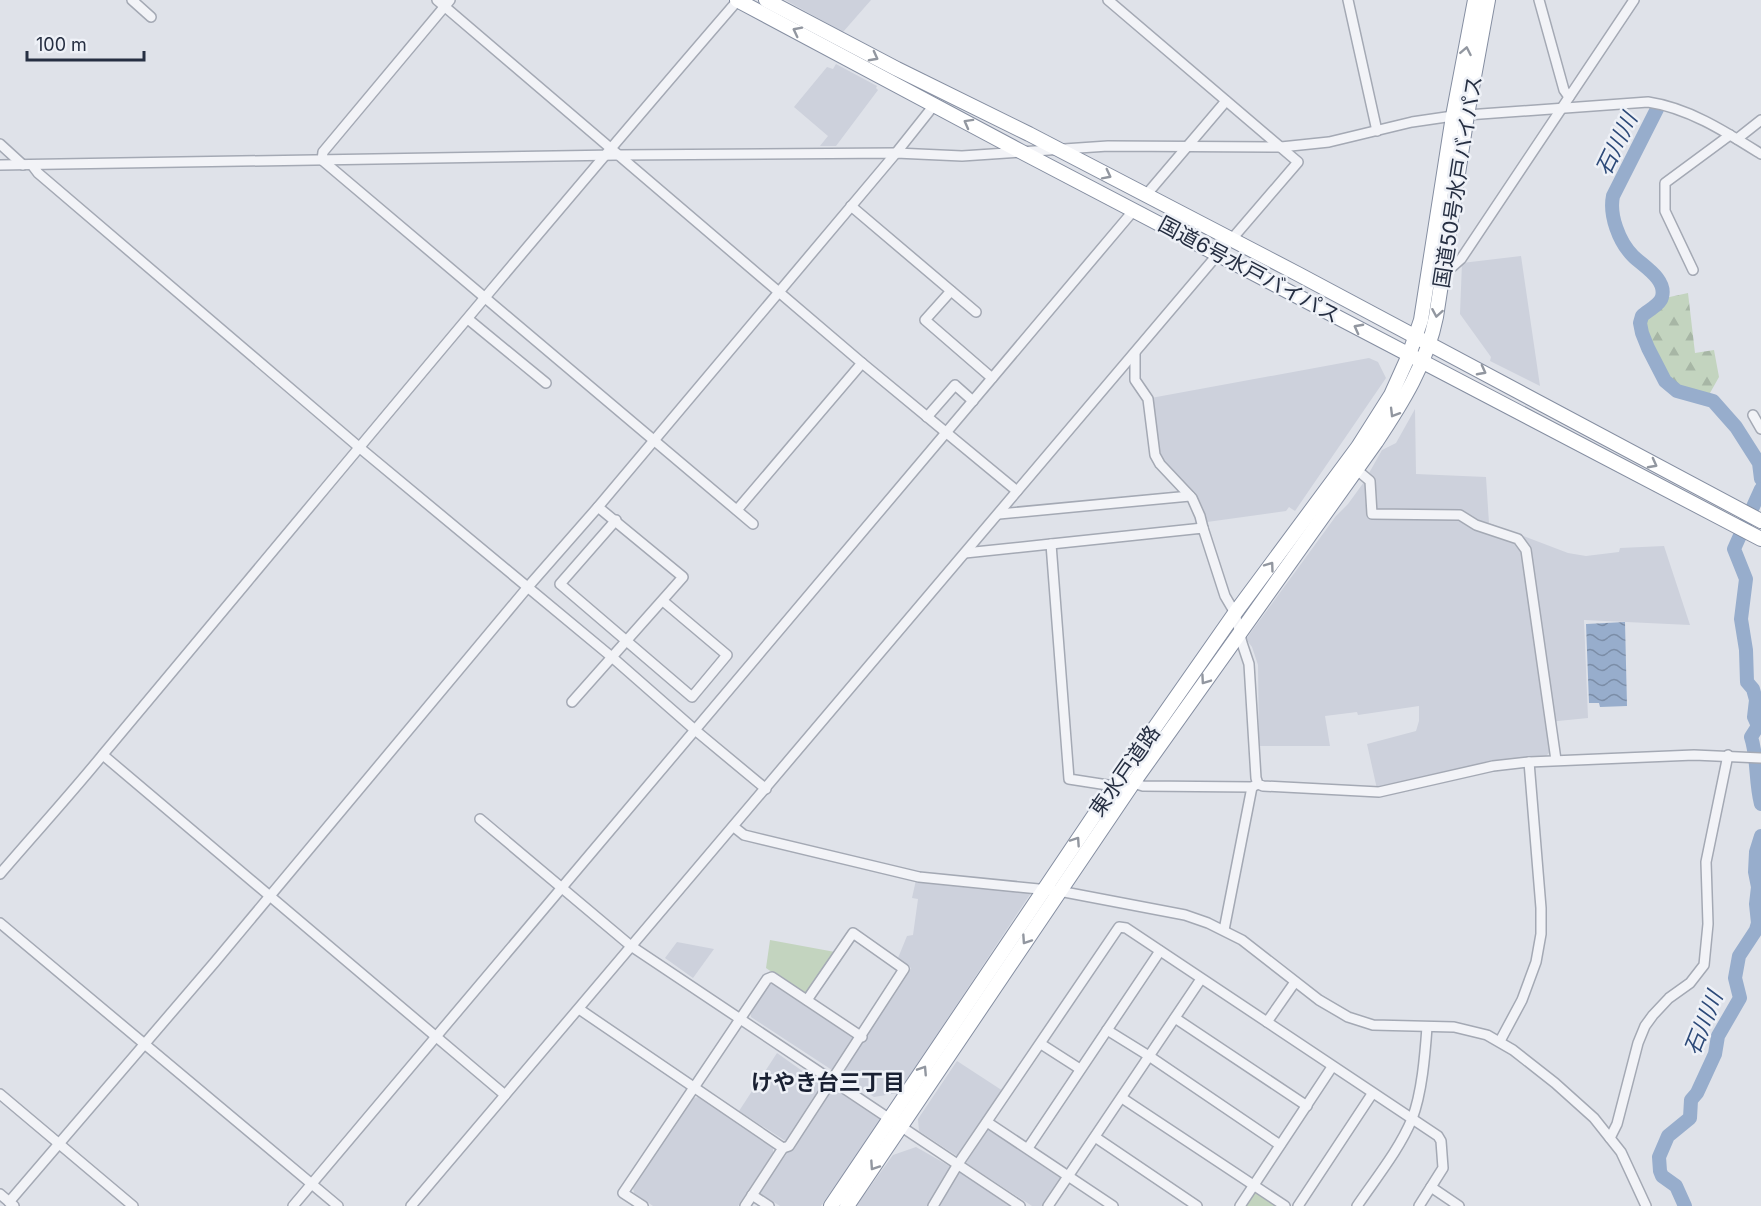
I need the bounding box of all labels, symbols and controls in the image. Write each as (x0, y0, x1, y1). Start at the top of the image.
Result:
scale bar (27, 24, 144, 62)
one-way arrow (792, 27, 803, 38)
text: 100 m (36, 34, 87, 55)
one-way arrow (1459, 46, 1472, 56)
one-way arrow (867, 50, 878, 61)
street label: 国道50号水戸バイパス (1428, 74, 1487, 290)
water label: 石川川 (1590, 107, 1643, 179)
one-way arrow (964, 119, 975, 130)
one-way arrow (1101, 168, 1112, 179)
street label: 国道6号水戸バイパス (1154, 211, 1344, 328)
one-way arrow (1431, 308, 1444, 318)
one-way arrow (1353, 324, 1364, 335)
one-way arrow (1475, 364, 1486, 376)
one-way arrow (1390, 407, 1402, 417)
one-way arrow (1647, 457, 1658, 468)
one-way arrow (1262, 562, 1273, 573)
one-way arrow (1201, 673, 1212, 684)
street label: 東水戸道路 (1084, 721, 1165, 821)
one-way arrow (1069, 837, 1080, 848)
one-way arrow (1022, 933, 1033, 944)
water label: 石川川 (1679, 986, 1728, 1058)
one-way arrow (915, 1066, 927, 1076)
district label: けやき台三丁目 (751, 1069, 905, 1095)
one-way arrow (870, 1159, 881, 1170)

